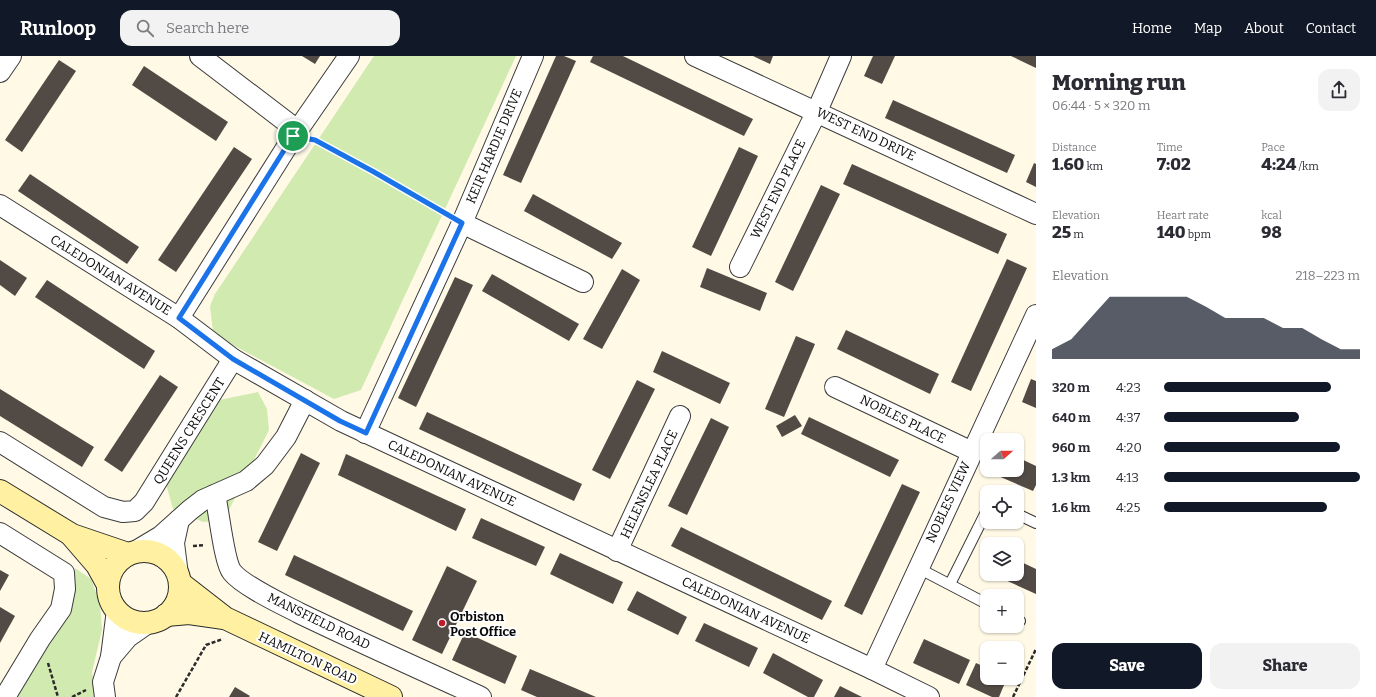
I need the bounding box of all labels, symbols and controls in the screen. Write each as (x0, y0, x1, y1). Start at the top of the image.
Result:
search box (120, 10, 400, 46)
text: Runloop (20, 17, 96, 40)
icon: search (134, 17, 156, 39)
text: Search here (166, 19, 249, 37)
text: Home (1132, 20, 1172, 37)
text: Map (1194, 20, 1222, 37)
text: About (1244, 20, 1284, 37)
text: Contact (1306, 20, 1356, 37)
text: Morning run (1052, 69, 1185, 96)
button: share (1318, 69, 1360, 111)
street label: KEIR HARDIE DRIVE (463, 86, 525, 206)
text: 06:44 · 5 × 320 m (1052, 98, 1150, 113)
street label: WEST END DRIVE (814, 104, 918, 164)
pin (276, 119, 310, 153)
icon: arrive (282, 125, 304, 147)
street label: WEST END PLACE (747, 137, 809, 241)
text: Distance (1052, 141, 1097, 154)
text: Time (1157, 141, 1183, 154)
text: Pace (1261, 141, 1285, 154)
text: 1.60 (1052, 154, 1084, 175)
text: 7:02 (1157, 154, 1191, 175)
text: 4:24 (1261, 154, 1296, 175)
text: km (1084, 160, 1103, 173)
text: /km (1296, 160, 1319, 173)
text: Elevation (1052, 209, 1100, 222)
text: Heart rate (1157, 209, 1209, 222)
text: kcal (1261, 209, 1282, 222)
text: 25 (1052, 222, 1071, 243)
text: 140 (1157, 222, 1186, 243)
text: 98 (1261, 222, 1282, 243)
text: m (1071, 228, 1084, 241)
text: bpm (1186, 228, 1211, 241)
street label: CALEDONIAN AVENUE (48, 232, 174, 318)
text: Elevation (1052, 268, 1109, 283)
text: 218–223 m (1295, 268, 1360, 283)
street label: QUEENS CRESCENT (150, 375, 228, 487)
text: 320 m (1052, 380, 1090, 395)
text: 4:23 (1116, 380, 1141, 395)
street label: NOBLES PLACE (858, 392, 948, 446)
text: 640 m (1052, 410, 1091, 425)
text: 4:37 (1116, 410, 1140, 425)
street label: HELENSLEA PLACE (617, 427, 681, 541)
north arrow (980, 433, 1024, 477)
map controls (980, 433, 1024, 685)
street label: CALEDONIAN AVENUE (385, 437, 519, 509)
text: 960 m (1052, 440, 1090, 455)
text: 4:20 (1116, 440, 1142, 455)
street label: NOBLES VIEW (923, 458, 974, 545)
text: 1.3 km (1052, 470, 1091, 485)
text: 4:13 (1116, 470, 1139, 485)
button: locate (980, 485, 1024, 529)
text: 1.6 km (1052, 500, 1090, 515)
text: 4:25 (1116, 500, 1140, 515)
button: layers (980, 537, 1024, 581)
street label: CALEDONIAN AVENUE (679, 574, 813, 646)
button: + (980, 589, 1024, 633)
street label: MANSFIELD ROAD (265, 590, 373, 652)
place label: Orbiston Post Office (450, 609, 516, 639)
marker: Orbiston Post Office (437, 618, 447, 628)
street label: HAMILTON ROAD (256, 629, 360, 687)
button: − (980, 641, 1024, 685)
button: Save (1052, 643, 1202, 689)
button: Share (1210, 643, 1360, 689)

